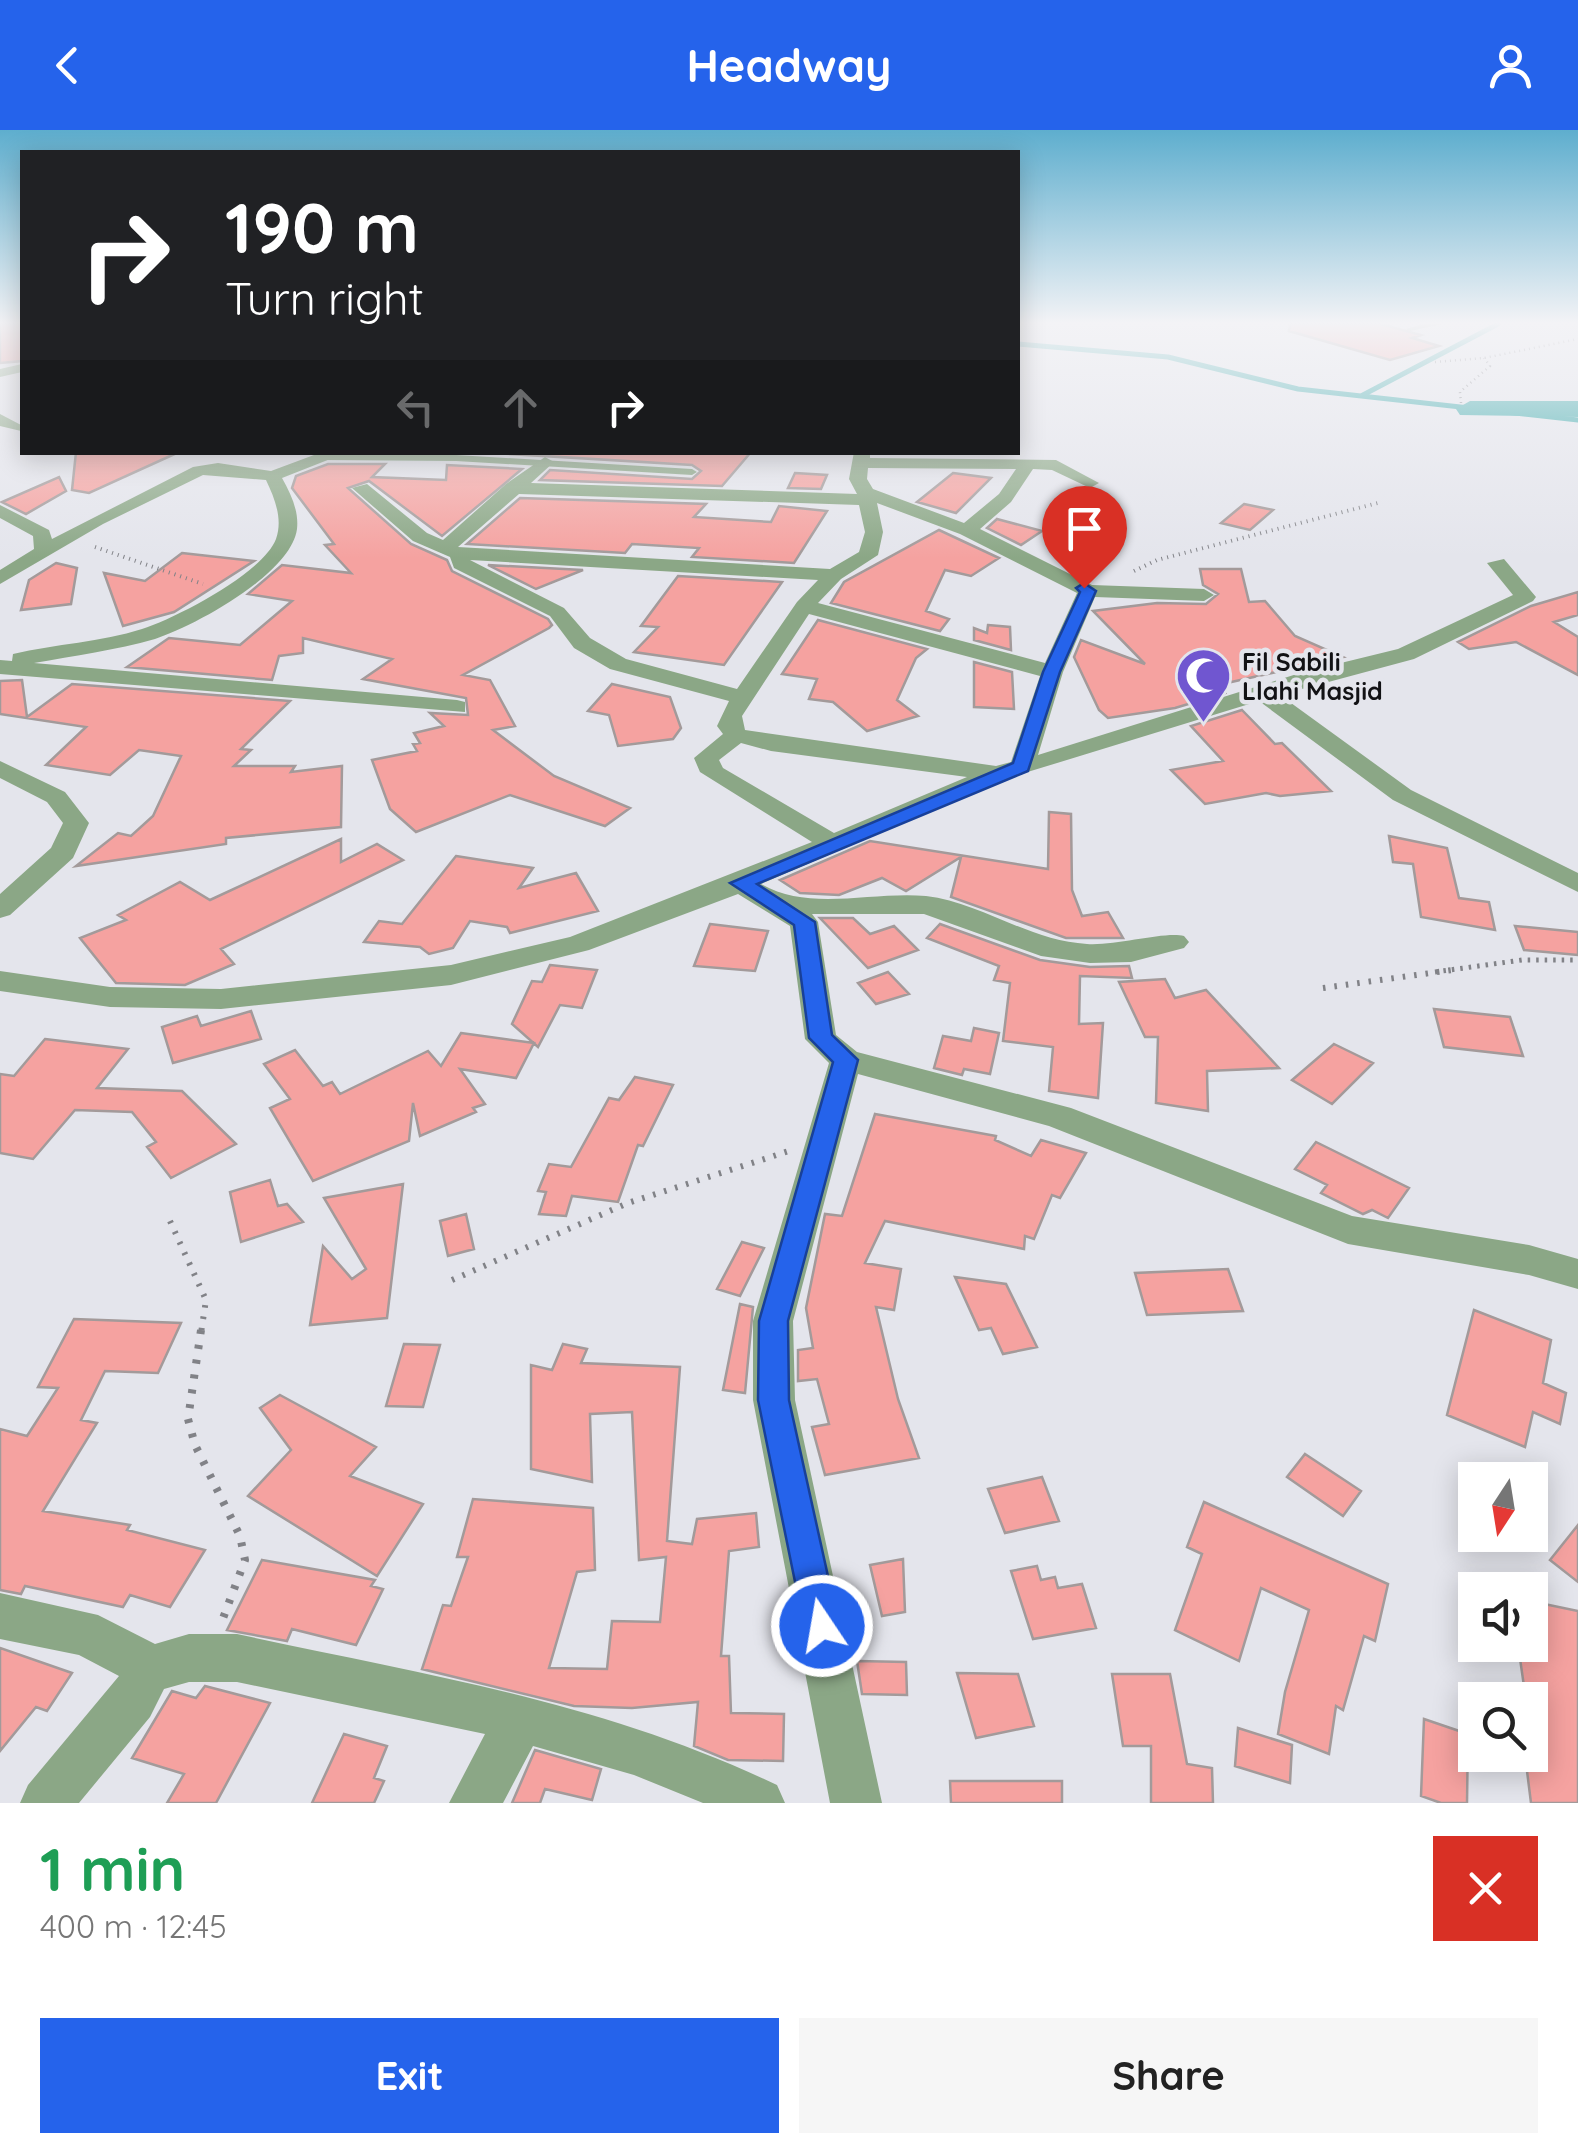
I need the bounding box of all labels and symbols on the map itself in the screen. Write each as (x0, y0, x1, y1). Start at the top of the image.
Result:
pin (1042, 486, 1127, 589)
mosque icon: Fil Sabili Llahi Masjid (1173, 646, 1233, 725)
place label: Fil Sabili Llahi Masjid (1242, 646, 1383, 706)
north arrow (1458, 1462, 1548, 1552)
position arrow (770, 1574, 874, 1678)

